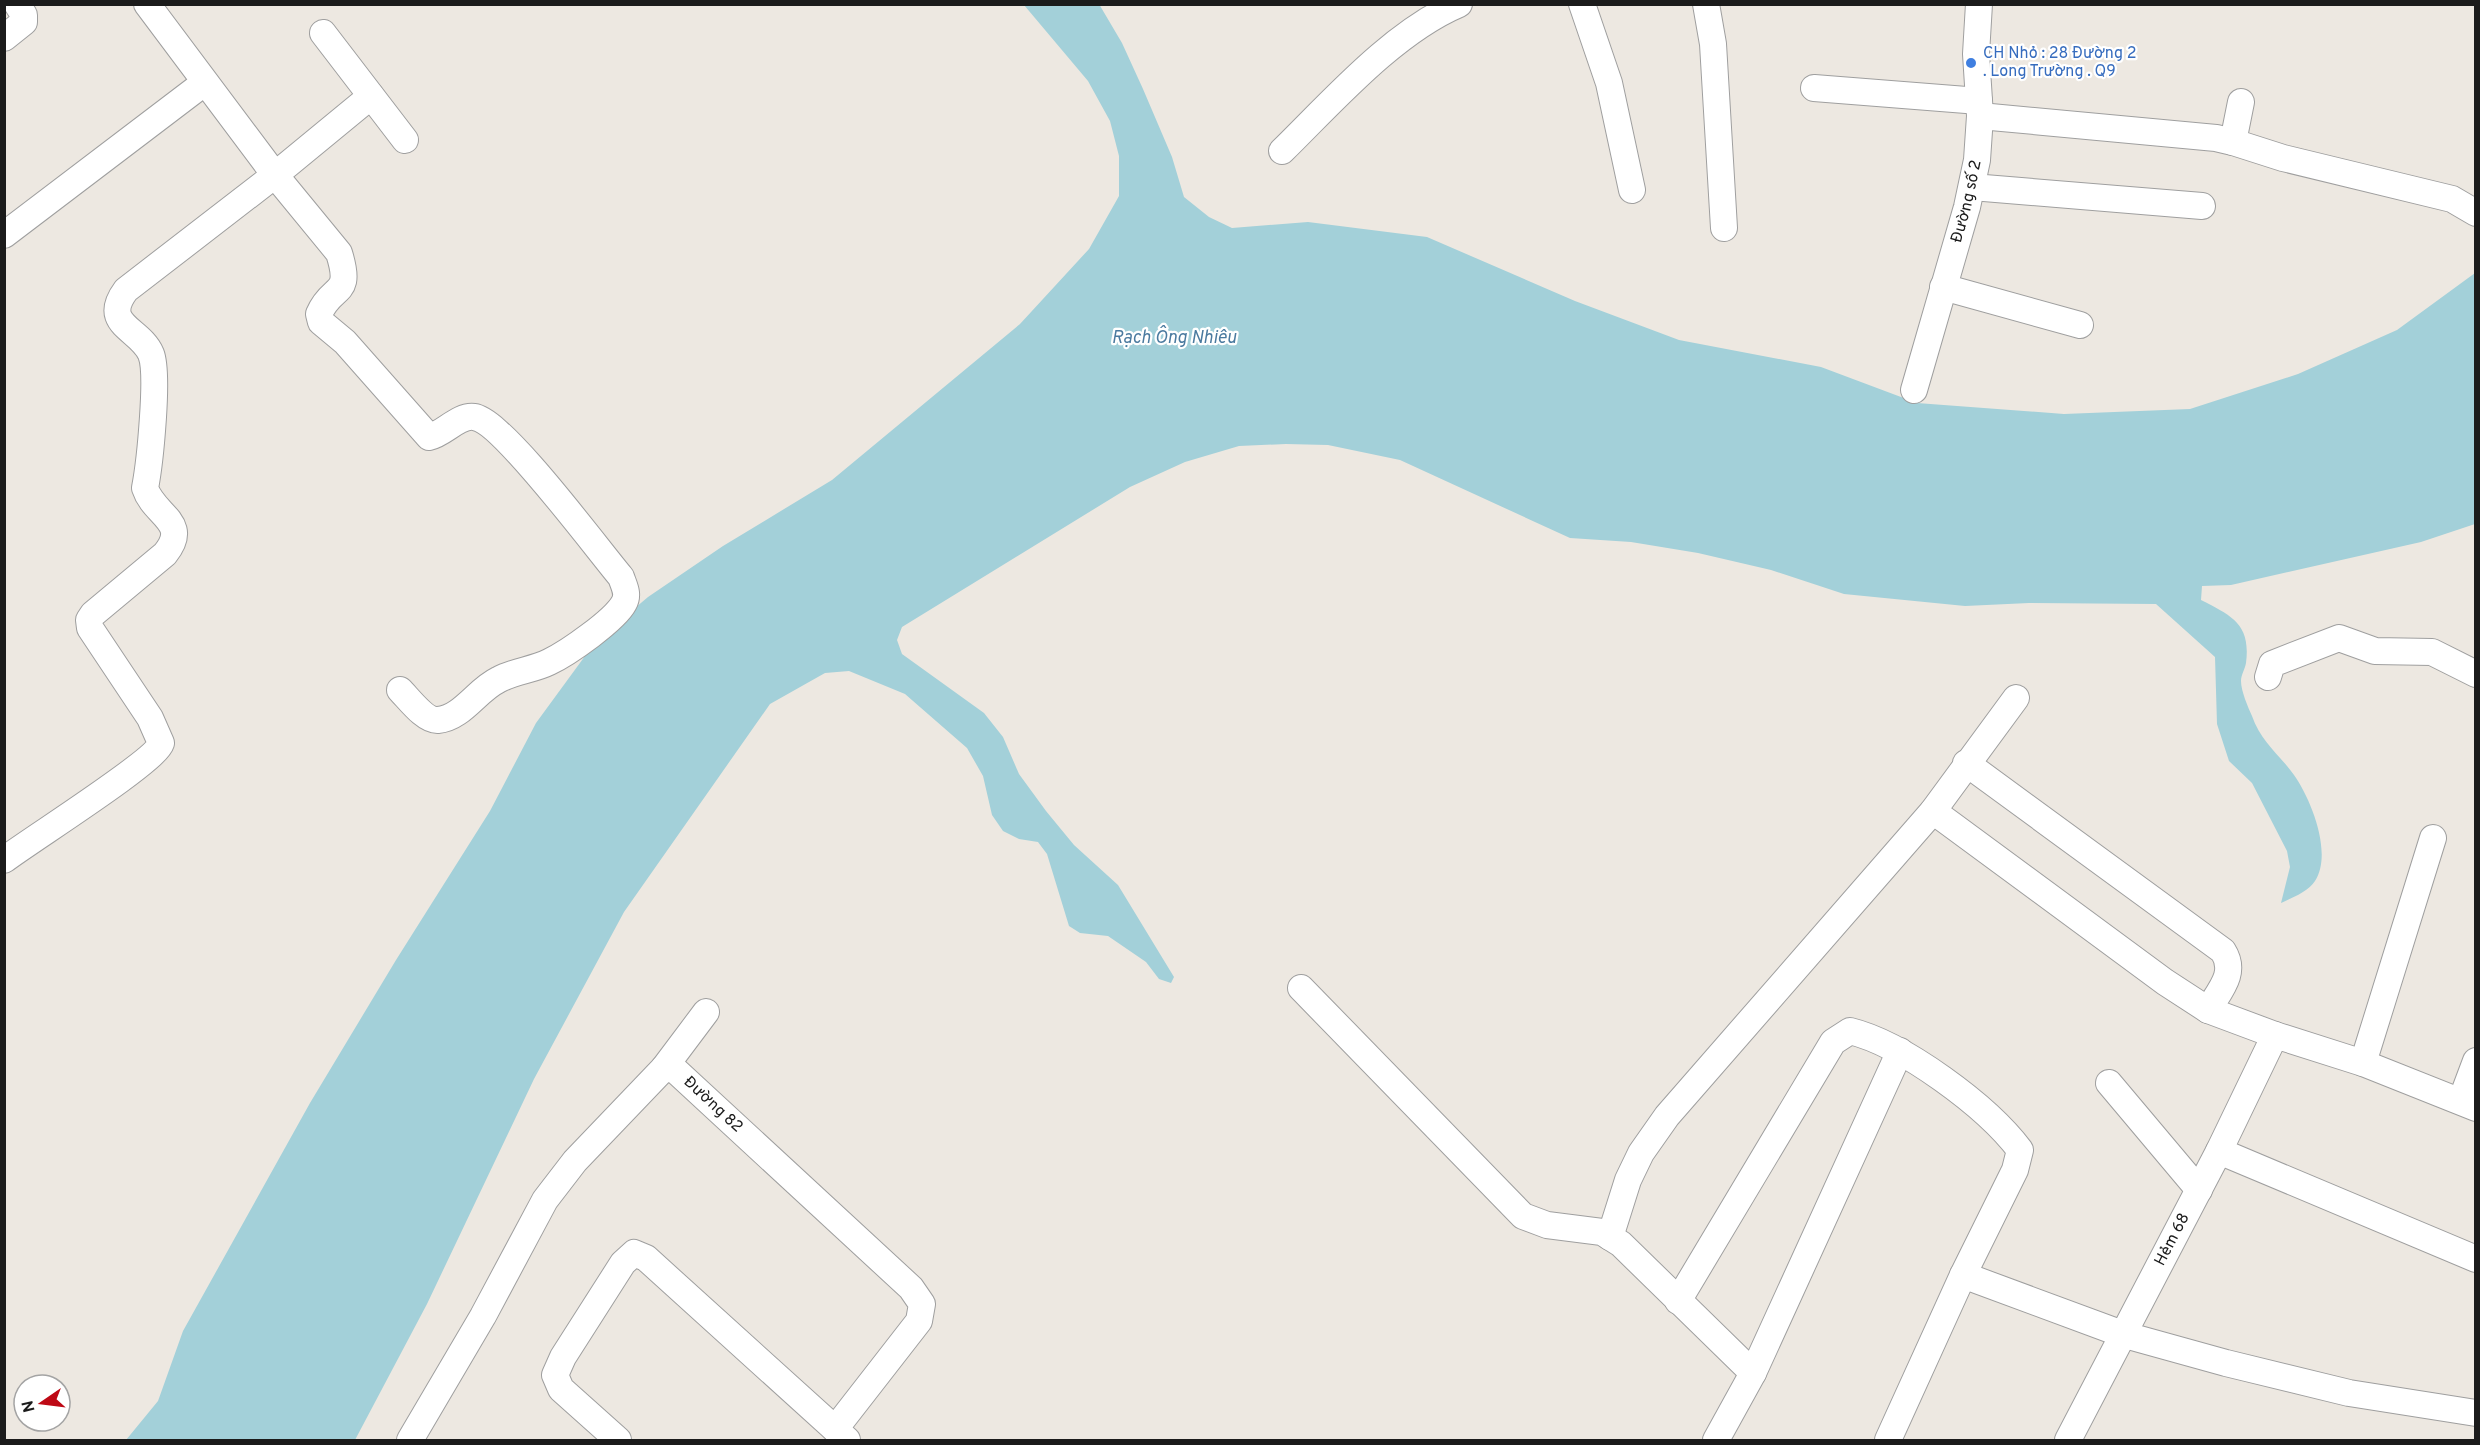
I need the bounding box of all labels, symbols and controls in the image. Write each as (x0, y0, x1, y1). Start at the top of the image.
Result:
place label: CH Nhỏ : 28 Đường 2 . Long Trường . Q9 (1983, 44, 2137, 82)
marker: CH Nhỏ : 28 Đường 2 . Long Trường . Q9 (1964, 56, 1978, 70)
street label: Đường số 2 (1947, 158, 1987, 245)
water label: Rạch Ông Nhiêu (1112, 325, 1237, 350)
street label: Đường 82 (679, 1072, 747, 1137)
street label: Hẻm 68 (2151, 1210, 2195, 1269)
north arrow (12, 1373, 72, 1433)
text: N (18, 1398, 40, 1414)

